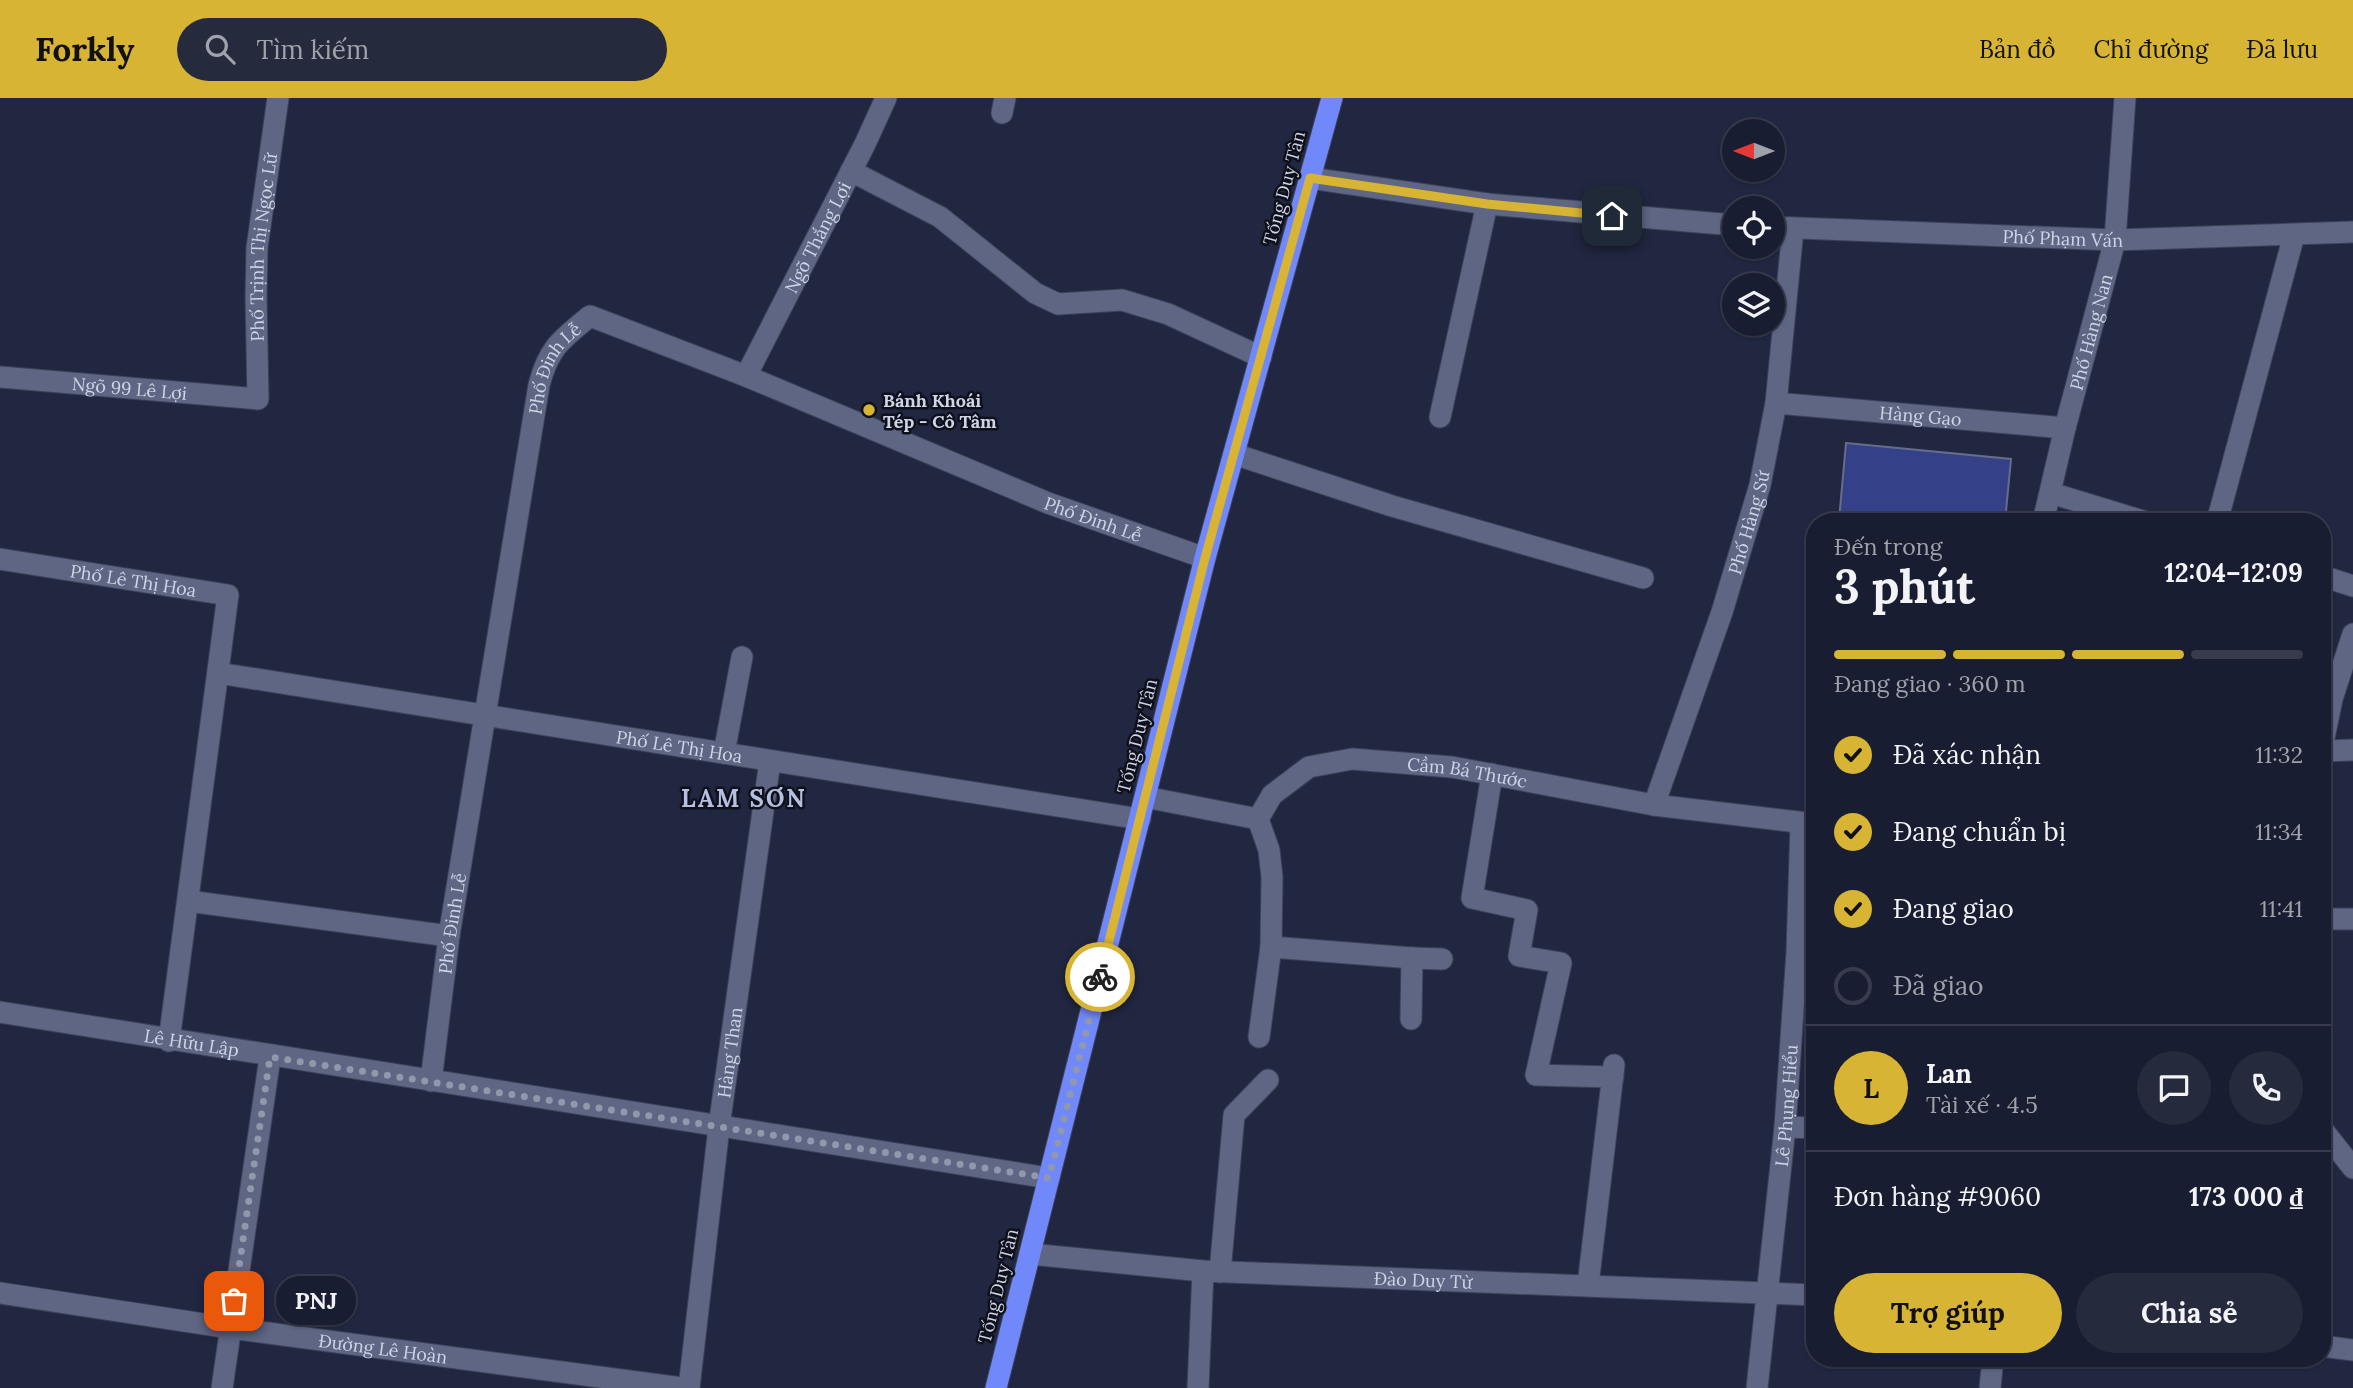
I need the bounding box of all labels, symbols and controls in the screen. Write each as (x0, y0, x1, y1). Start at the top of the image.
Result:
search box (177, 18, 667, 81)
text: Forkly (35, 28, 135, 70)
icon: search (201, 30, 239, 68)
text: Tìm kiếm (257, 33, 369, 66)
text: Bản đồ (1979, 34, 2056, 65)
text: Chỉ đường (2094, 34, 2208, 65)
text: Đã lưu (2246, 34, 2318, 65)
north arrow (1722, 119, 1785, 182)
map controls (1722, 119, 1785, 336)
street label: Tống Duy Tân (1258, 128, 1310, 248)
street label: Phố Trịnh Thị Ngọc Lữ (244, 150, 282, 342)
street label: Ngõ Thắng Lợi (779, 178, 855, 297)
pin (1582, 186, 1642, 246)
button: locate (1722, 196, 1785, 259)
icon: home (1593, 197, 1631, 235)
street label: Phố Phạm Vấn (2002, 224, 2124, 252)
street label: Phố Hàng Nan (2064, 271, 2117, 393)
button: layers (1722, 273, 1785, 336)
street label: Phố Đinh Lễ (523, 317, 586, 416)
street label: Ngõ 99 Lê Lợi (71, 372, 188, 404)
place label: Bánh Khoái Tép - Cô Tâm (883, 389, 997, 433)
street label: Hàng Gạo (1878, 400, 1962, 431)
marker: Bánh Khoái Tép - Cô Tâm (861, 402, 877, 418)
street label: Phố Hàng Sứ (1722, 468, 1774, 577)
street label: Phố Đinh Lễ (1041, 491, 1145, 547)
text: Đến trong (1834, 532, 1942, 561)
text: 12:04–12:09 (2164, 556, 2303, 589)
text: 3 phút (1834, 557, 1975, 616)
street label: Phố Lê Thị Hoa (69, 559, 198, 601)
text: Đang giao · 360 m (1834, 669, 2026, 698)
street label: Tống Duy Tân (1112, 676, 1162, 796)
street label: Phố Lê Thị Hoa (615, 725, 744, 767)
icon: check (1834, 736, 1872, 774)
text: Đã xác nhận (1893, 738, 2041, 771)
text: 11:32 (2255, 740, 2303, 769)
street label: Cầm Bá Thước (1406, 752, 1529, 792)
district label: LAM SƠN (681, 783, 807, 814)
icon: check (1834, 813, 1872, 851)
text: Đang chuẩn bị (1893, 815, 2066, 848)
text: 11:34 (2255, 817, 2303, 846)
street label: Phố Đinh Lễ (433, 871, 471, 975)
icon: check (1834, 890, 1872, 928)
text: Đang giao (1893, 892, 2014, 925)
text: 11:41 (2260, 894, 2303, 923)
courier (1065, 942, 1135, 1012)
icon: bike (1081, 958, 1119, 996)
text: Đã giao (1893, 969, 1983, 1002)
street label: Hàng Than (712, 1006, 747, 1099)
street label: Lê Hữu Lập (143, 1023, 241, 1061)
street label: Lê Phụng Hiểu (1769, 1043, 1802, 1168)
button: chat (2137, 1051, 2211, 1125)
button: phone (2229, 1051, 2303, 1125)
text: Lan (1926, 1057, 1972, 1090)
text: L (1863, 1072, 1879, 1105)
text: Tài xế · 4.5 (1926, 1090, 2038, 1119)
text: Đơn hàng #9060 (1834, 1180, 2041, 1213)
text: 173 000 ₫ (2189, 1180, 2303, 1213)
street label: Tống Duy Tân (973, 1226, 1023, 1346)
street label: Đào Duy Từ (1373, 1266, 1474, 1293)
pin (204, 1271, 264, 1331)
button: Trợ giúp (1834, 1273, 2062, 1353)
button: Chia sẻ (2076, 1273, 2303, 1353)
callout: PNJ (276, 1276, 356, 1326)
icon: bag (215, 1282, 253, 1320)
text: PNJ (295, 1286, 337, 1315)
street label: Đường Lê Hoàn (317, 1328, 449, 1368)

